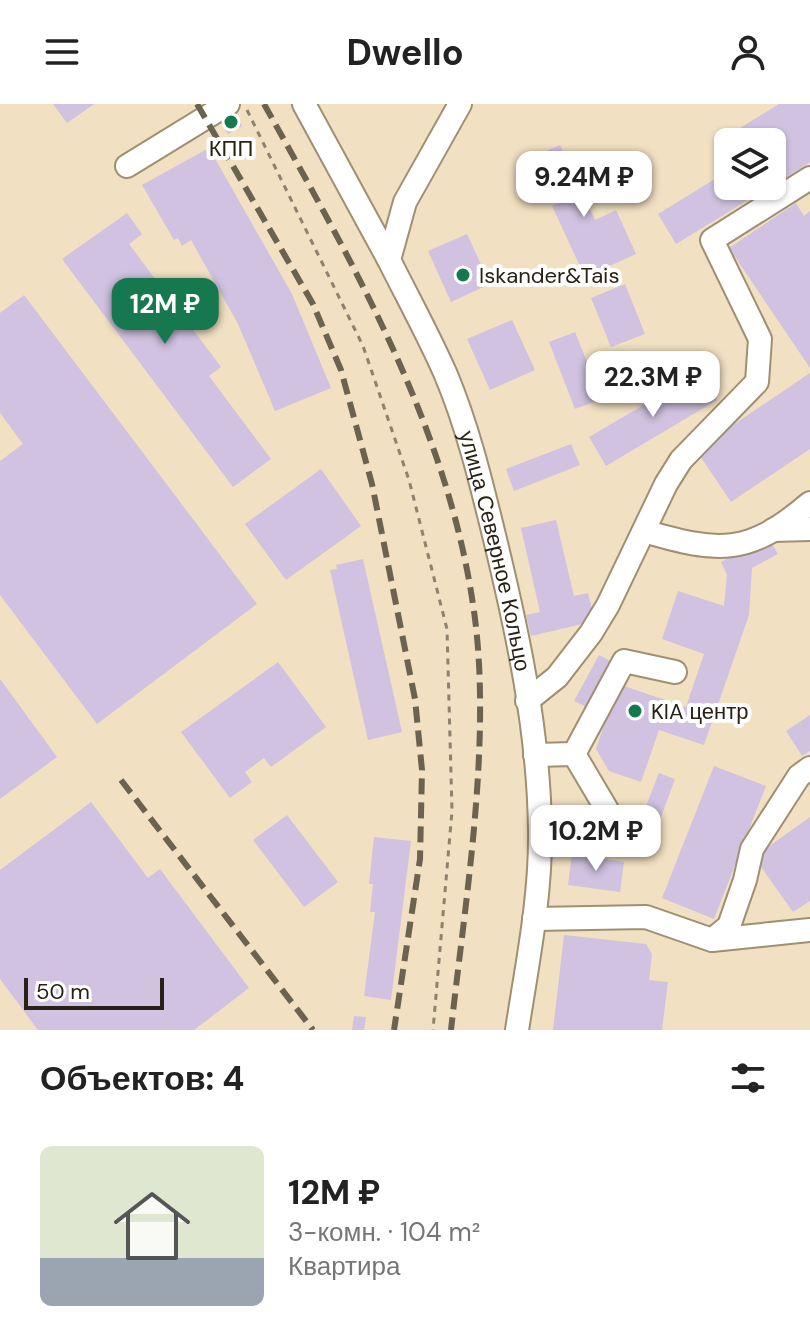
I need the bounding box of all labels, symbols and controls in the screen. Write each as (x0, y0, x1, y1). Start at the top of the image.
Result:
text: Dwello (346, 29, 464, 76)
icon: menu (40, 30, 84, 74)
icon: person (726, 30, 770, 74)
marker: КПП (222, 113, 240, 131)
map controls (714, 128, 786, 200)
button: layers (714, 128, 786, 200)
place label: КПП (209, 134, 253, 163)
pin: 9.24M ₽ (510, 151, 658, 219)
text: 9.24M ₽ (534, 160, 634, 194)
place label: Iskander&Tais (479, 261, 619, 290)
marker: Iskander&Tais (454, 266, 472, 284)
pin: 12M ₽ (109, 278, 221, 346)
text: 12M ₽ (130, 287, 200, 321)
pin: 22.3M ₽ (579, 351, 727, 419)
text: 22.3M ₽ (604, 360, 702, 394)
street label: улица Северное Кольцо (452, 427, 537, 674)
place label: KIA центр (651, 697, 749, 726)
marker: KIA центр (626, 702, 644, 720)
pin: 10.2M ₽ (522, 805, 670, 873)
text: 10.2M ₽ (549, 814, 643, 848)
scale bar (24, 974, 164, 1010)
text: 50 m (36, 977, 90, 1006)
text: Объектов: 4 (40, 1056, 244, 1101)
icon: filters (726, 1056, 770, 1100)
text: 12M ₽ (288, 1170, 380, 1215)
icon: home (104, 1178, 200, 1274)
text: 3-комн. · 104 m² (288, 1215, 480, 1249)
text: Квартира (288, 1249, 400, 1283)

